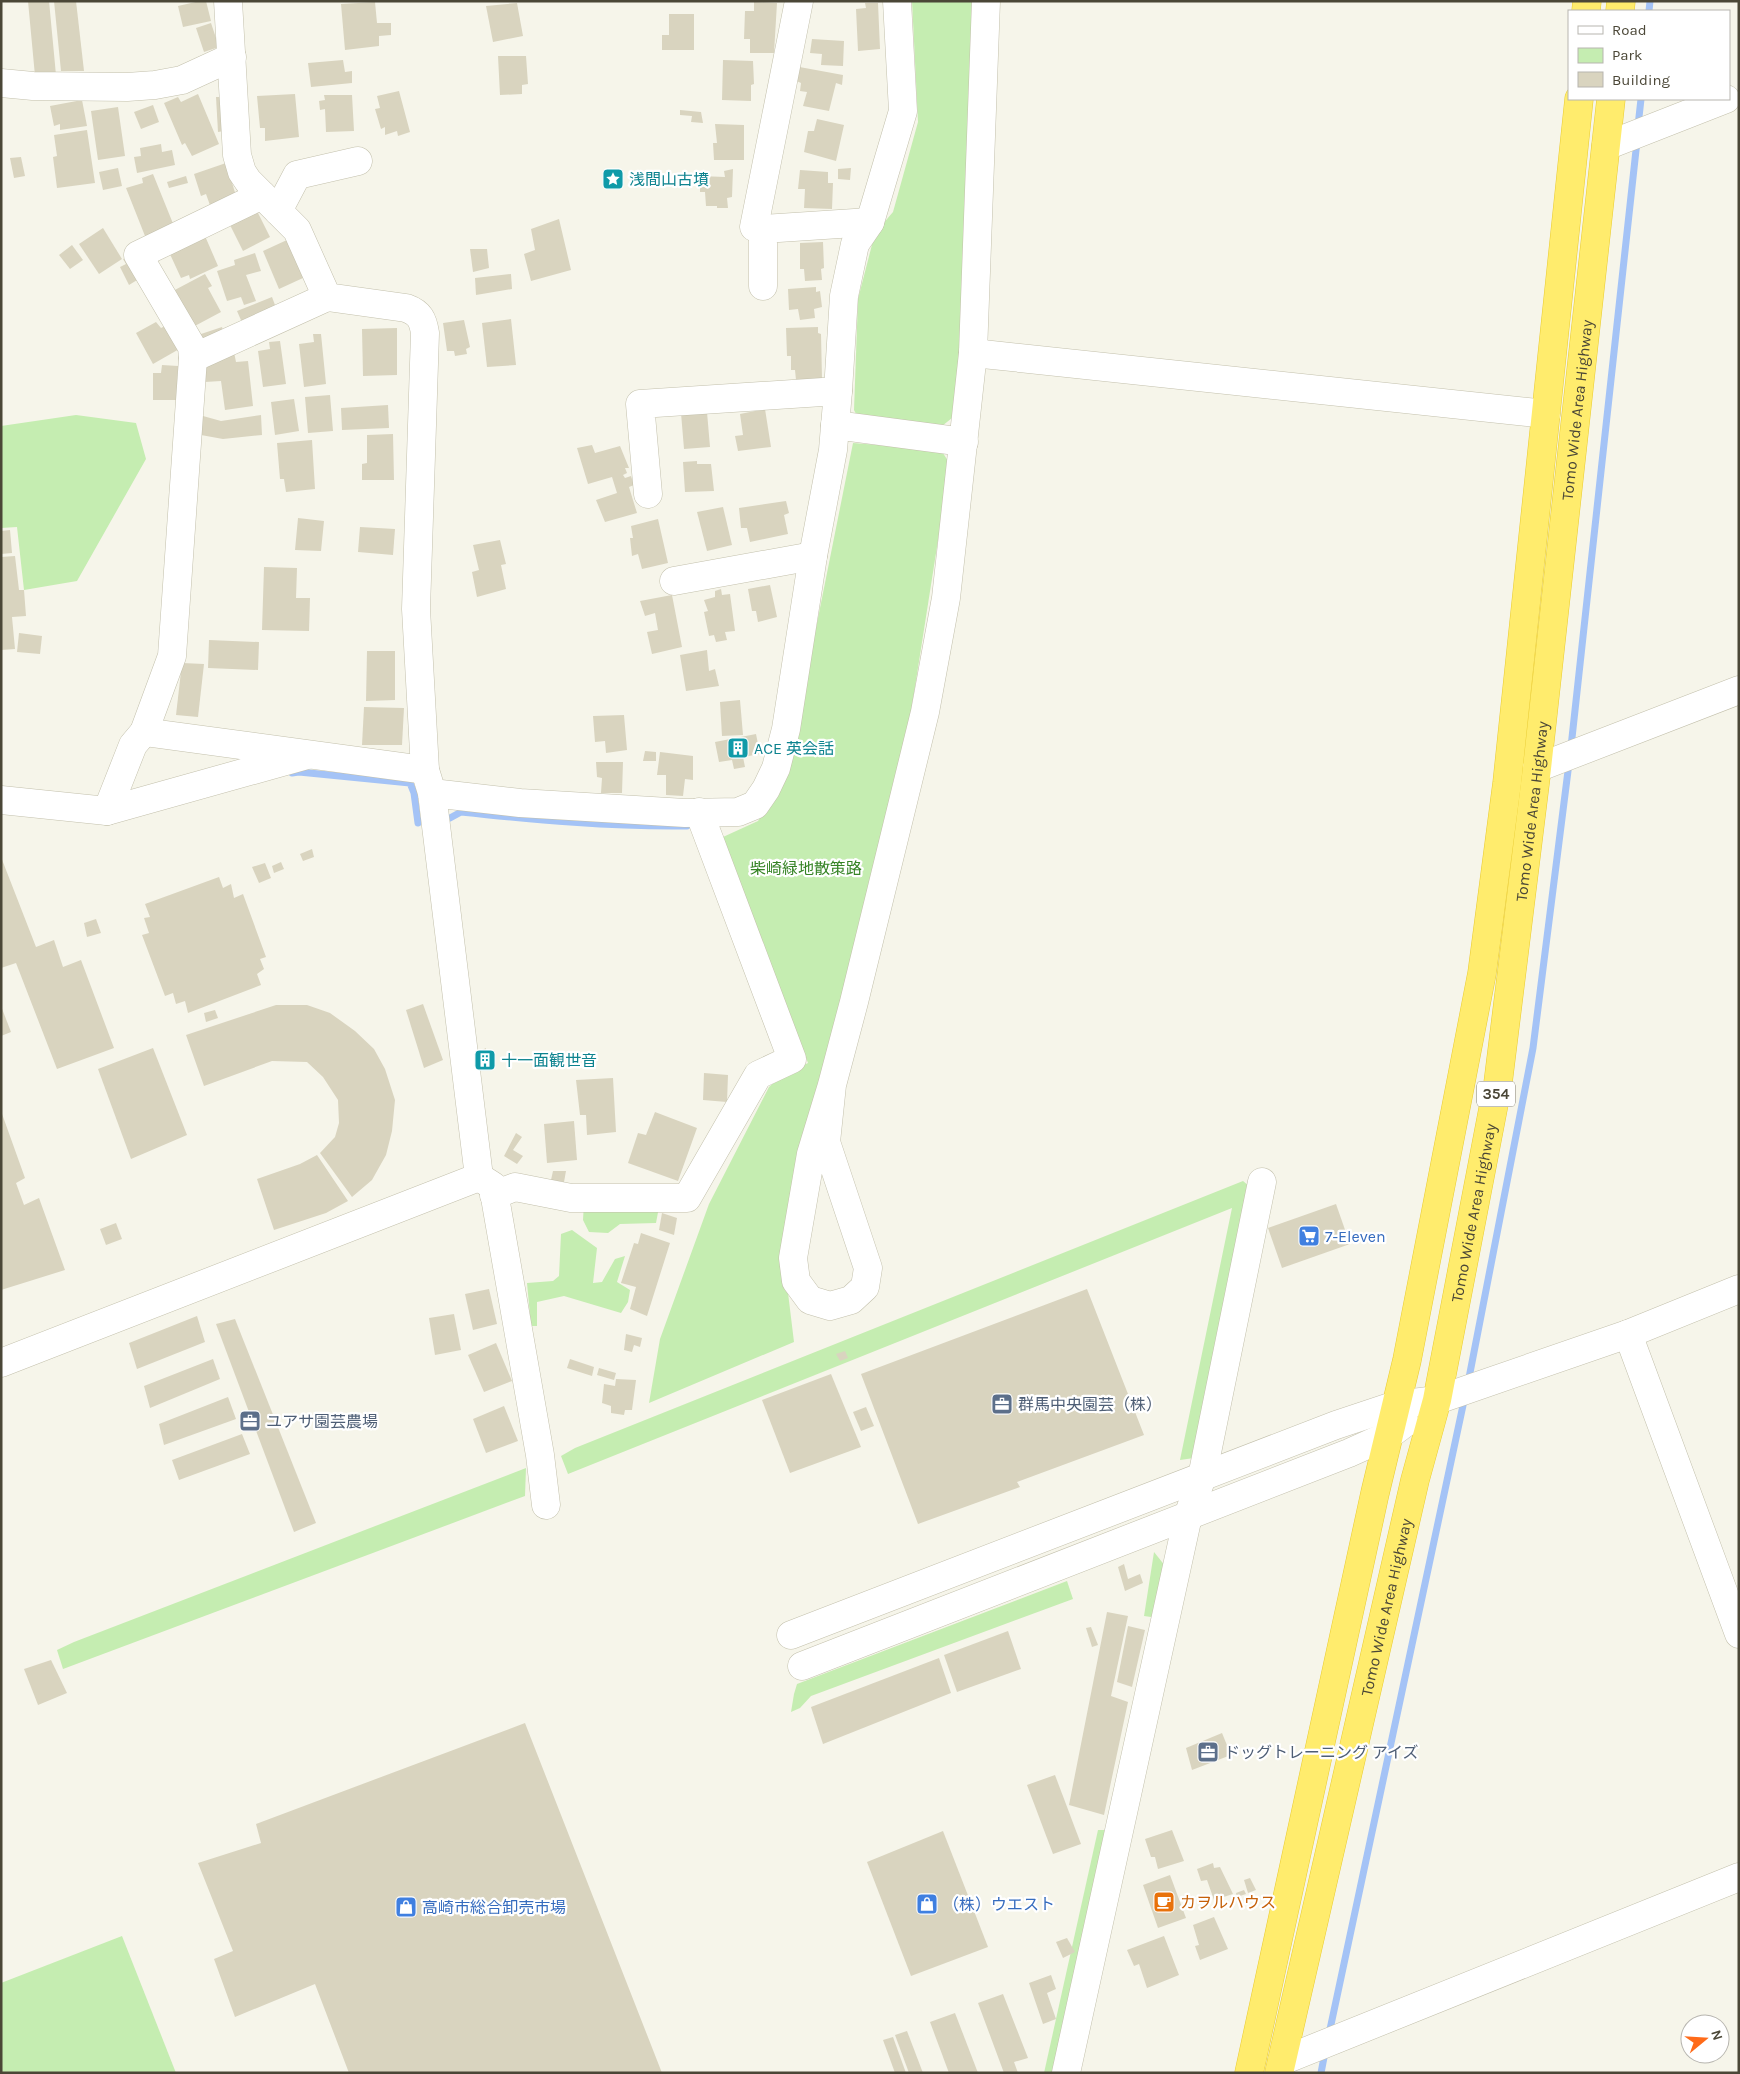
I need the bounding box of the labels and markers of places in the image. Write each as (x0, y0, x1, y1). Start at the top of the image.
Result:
place icon: 浅間山古墳 (601, 167, 625, 191)
place label: 浅間山古墳 (629, 170, 709, 189)
building icon: ACE 英会話 (726, 736, 750, 760)
place label: ACE 英会話 (754, 739, 834, 758)
building icon: 十一面観世音 (473, 1048, 497, 1072)
place label: 十一面観世音 (501, 1051, 597, 1070)
supermarket icon: 7-Eleven (1297, 1224, 1321, 1248)
place label: 7-Eleven (1325, 1227, 1386, 1246)
office icon: 群馬中央園芸（株） (990, 1392, 1014, 1416)
place label: 群馬中央園芸（株） (1018, 1395, 1162, 1414)
office icon: ユアサ園芸農場 (238, 1409, 262, 1433)
place label: ユアサ園芸農場 (266, 1412, 378, 1431)
office icon: ドッグトレーニング アイズ (1196, 1740, 1220, 1764)
place label: ドッグトレーニング アイズ (1224, 1743, 1419, 1762)
cafe icon: カヲルハウス (1152, 1890, 1176, 1914)
shop icon: （株）ウエスト (915, 1892, 939, 1916)
place label: カヲルハウス (1180, 1893, 1276, 1912)
shop icon: 高崎市総合卸売市場 (394, 1895, 418, 1919)
place label: （株）ウエスト (943, 1895, 1055, 1914)
place label: 高崎市総合卸売市場 (422, 1898, 566, 1917)

